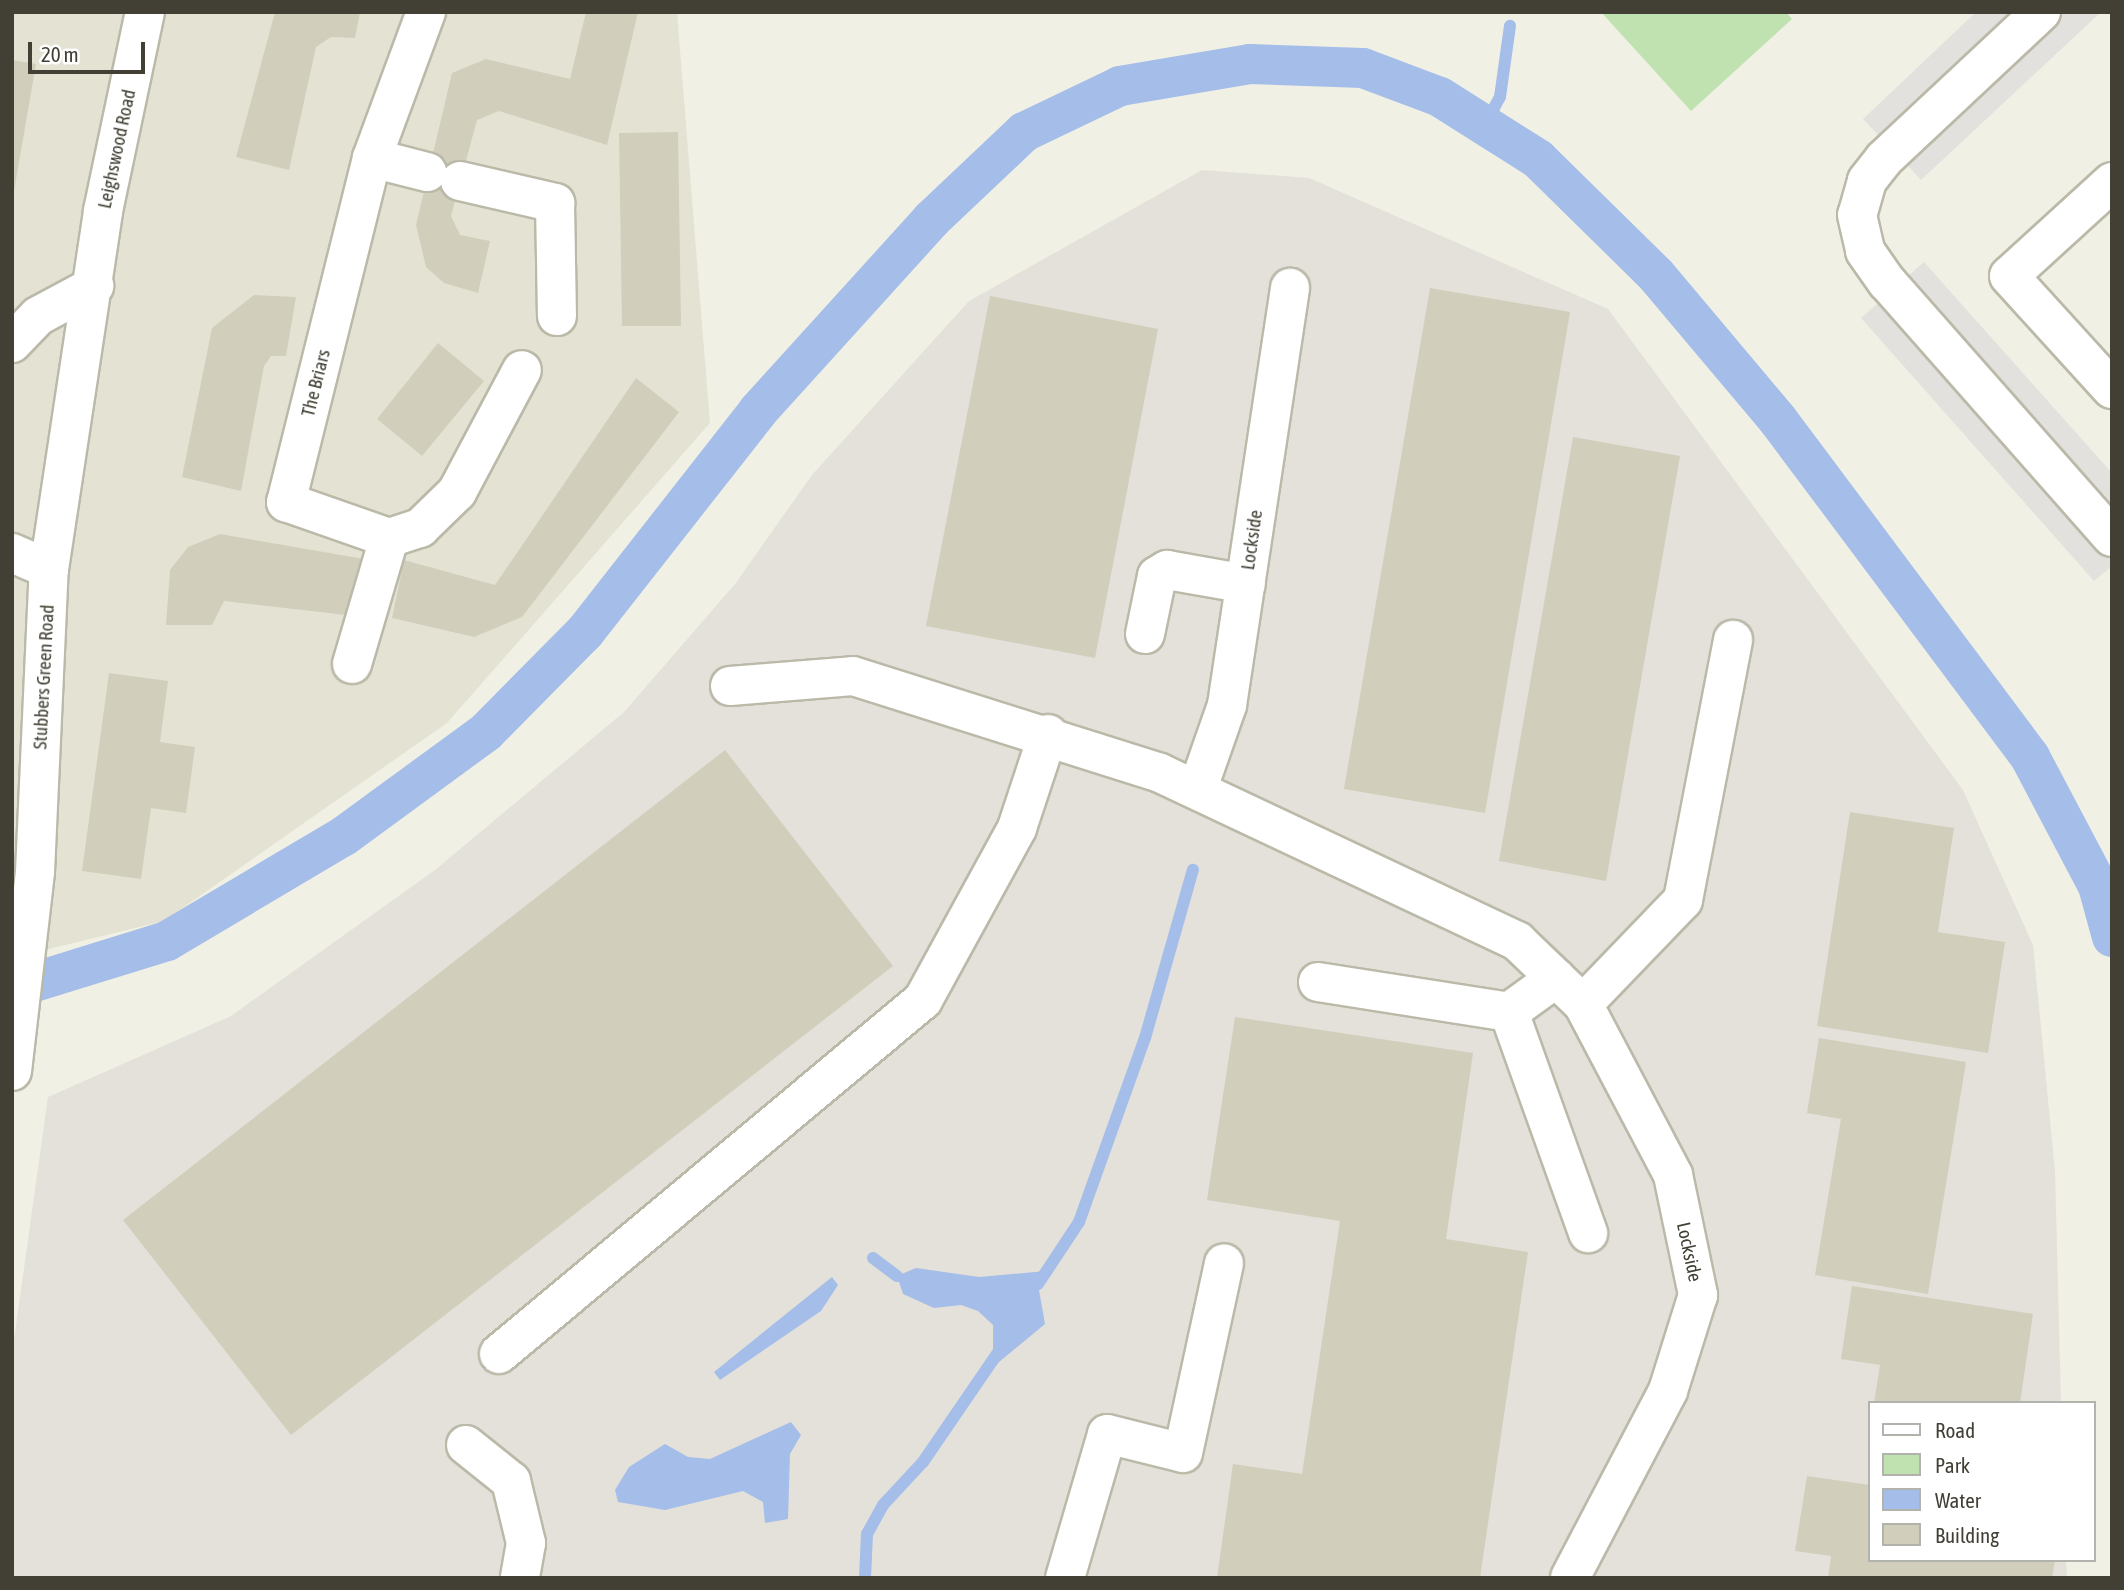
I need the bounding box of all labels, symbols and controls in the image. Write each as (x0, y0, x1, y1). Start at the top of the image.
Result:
scale bar (32, 28, 149, 72)
text: 20 m (41, 42, 79, 66)
street label: Leighswood Road (93, 87, 141, 211)
street label: The Briars (297, 347, 335, 419)
street label: Lockside (1237, 509, 1267, 571)
street label: Stubbers Green Road (29, 604, 59, 750)
street label: Lockside (1672, 1220, 1706, 1284)
legend (1868, 1401, 2096, 1562)
text: Road (1935, 1418, 1975, 1442)
text: Park (1935, 1453, 1970, 1477)
text: Water (1935, 1488, 1981, 1512)
text: Building (1935, 1523, 1999, 1547)

